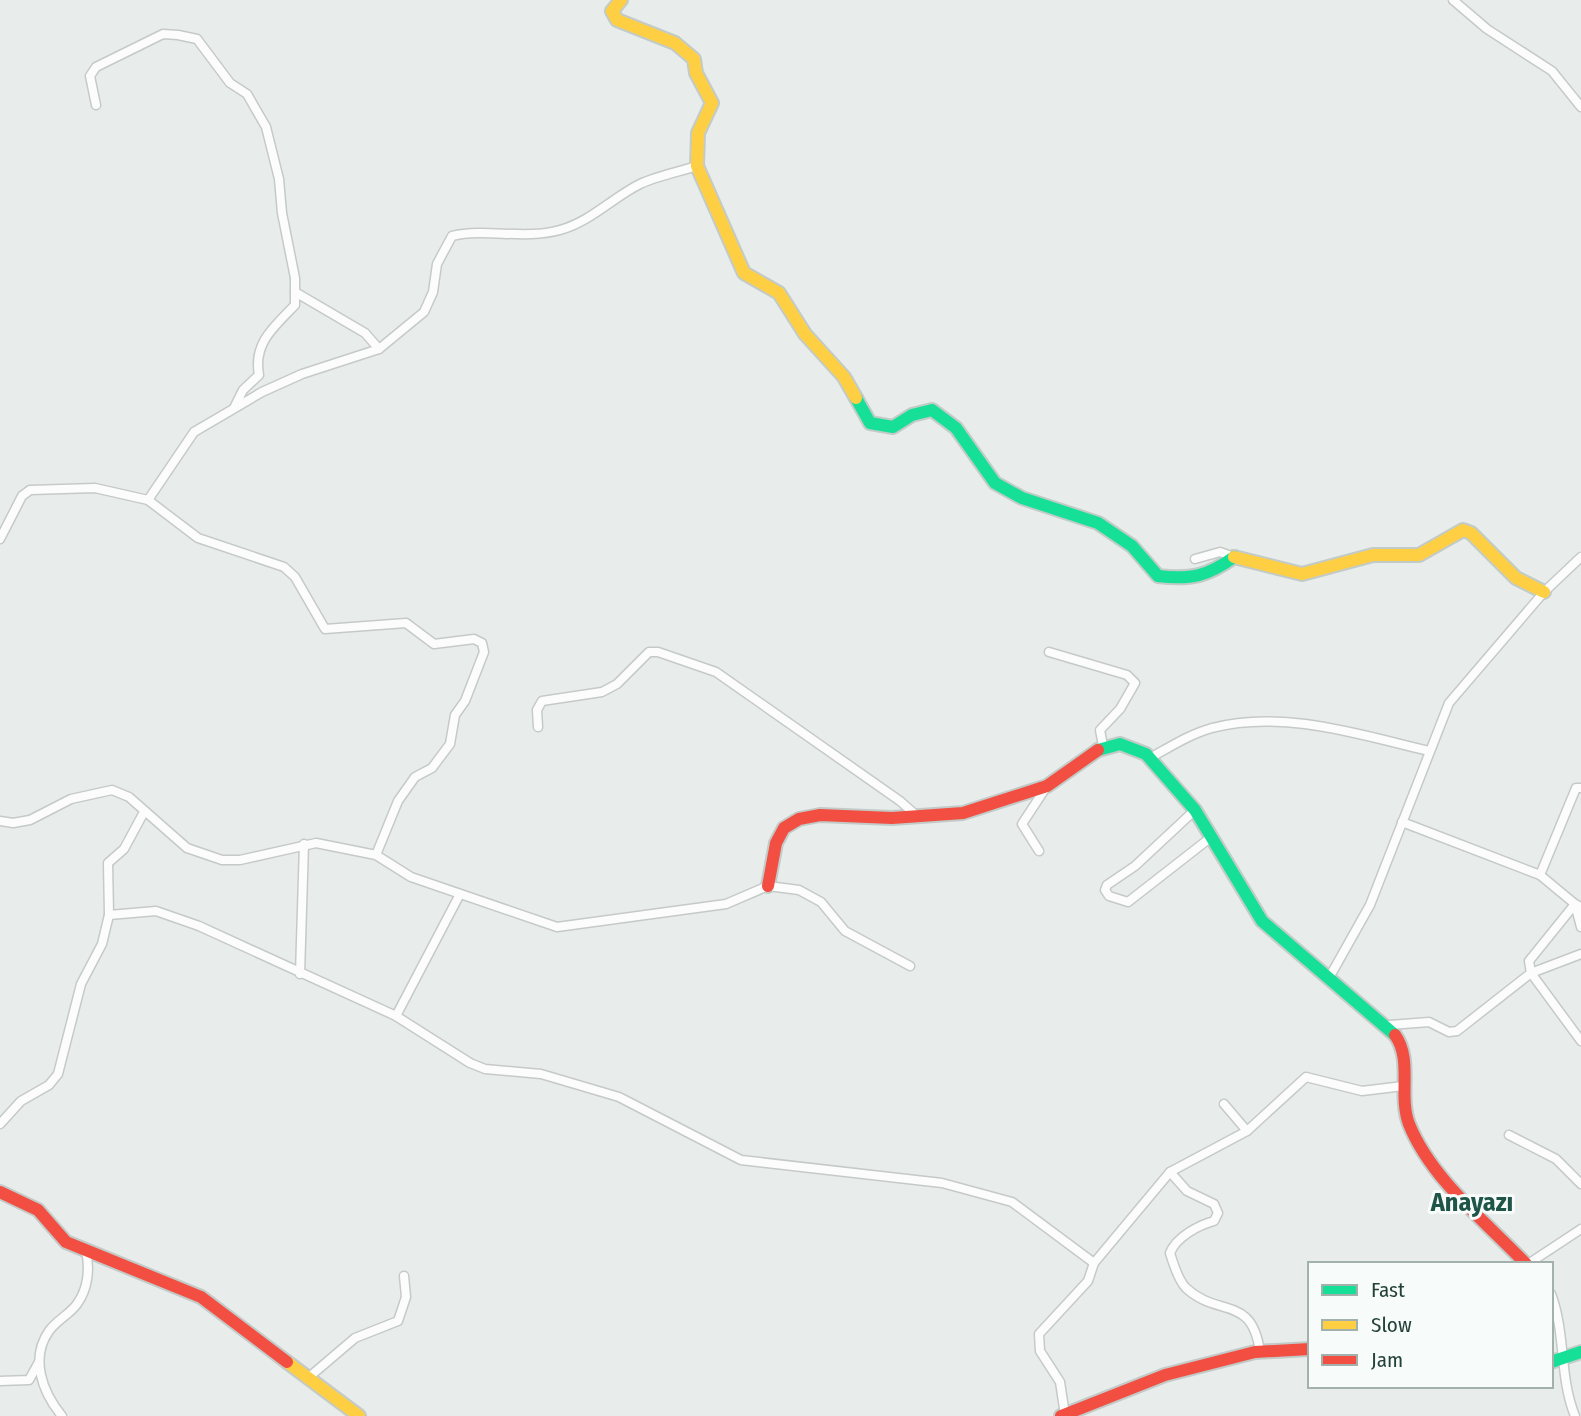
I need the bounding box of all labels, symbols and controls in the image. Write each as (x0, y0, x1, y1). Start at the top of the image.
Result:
district label: Anayazı (1430, 1187, 1513, 1218)
legend (1308, 1262, 1553, 1388)
text: Fast (1371, 1277, 1405, 1303)
text: Slow (1371, 1312, 1412, 1338)
text: Jam (1371, 1347, 1403, 1373)

